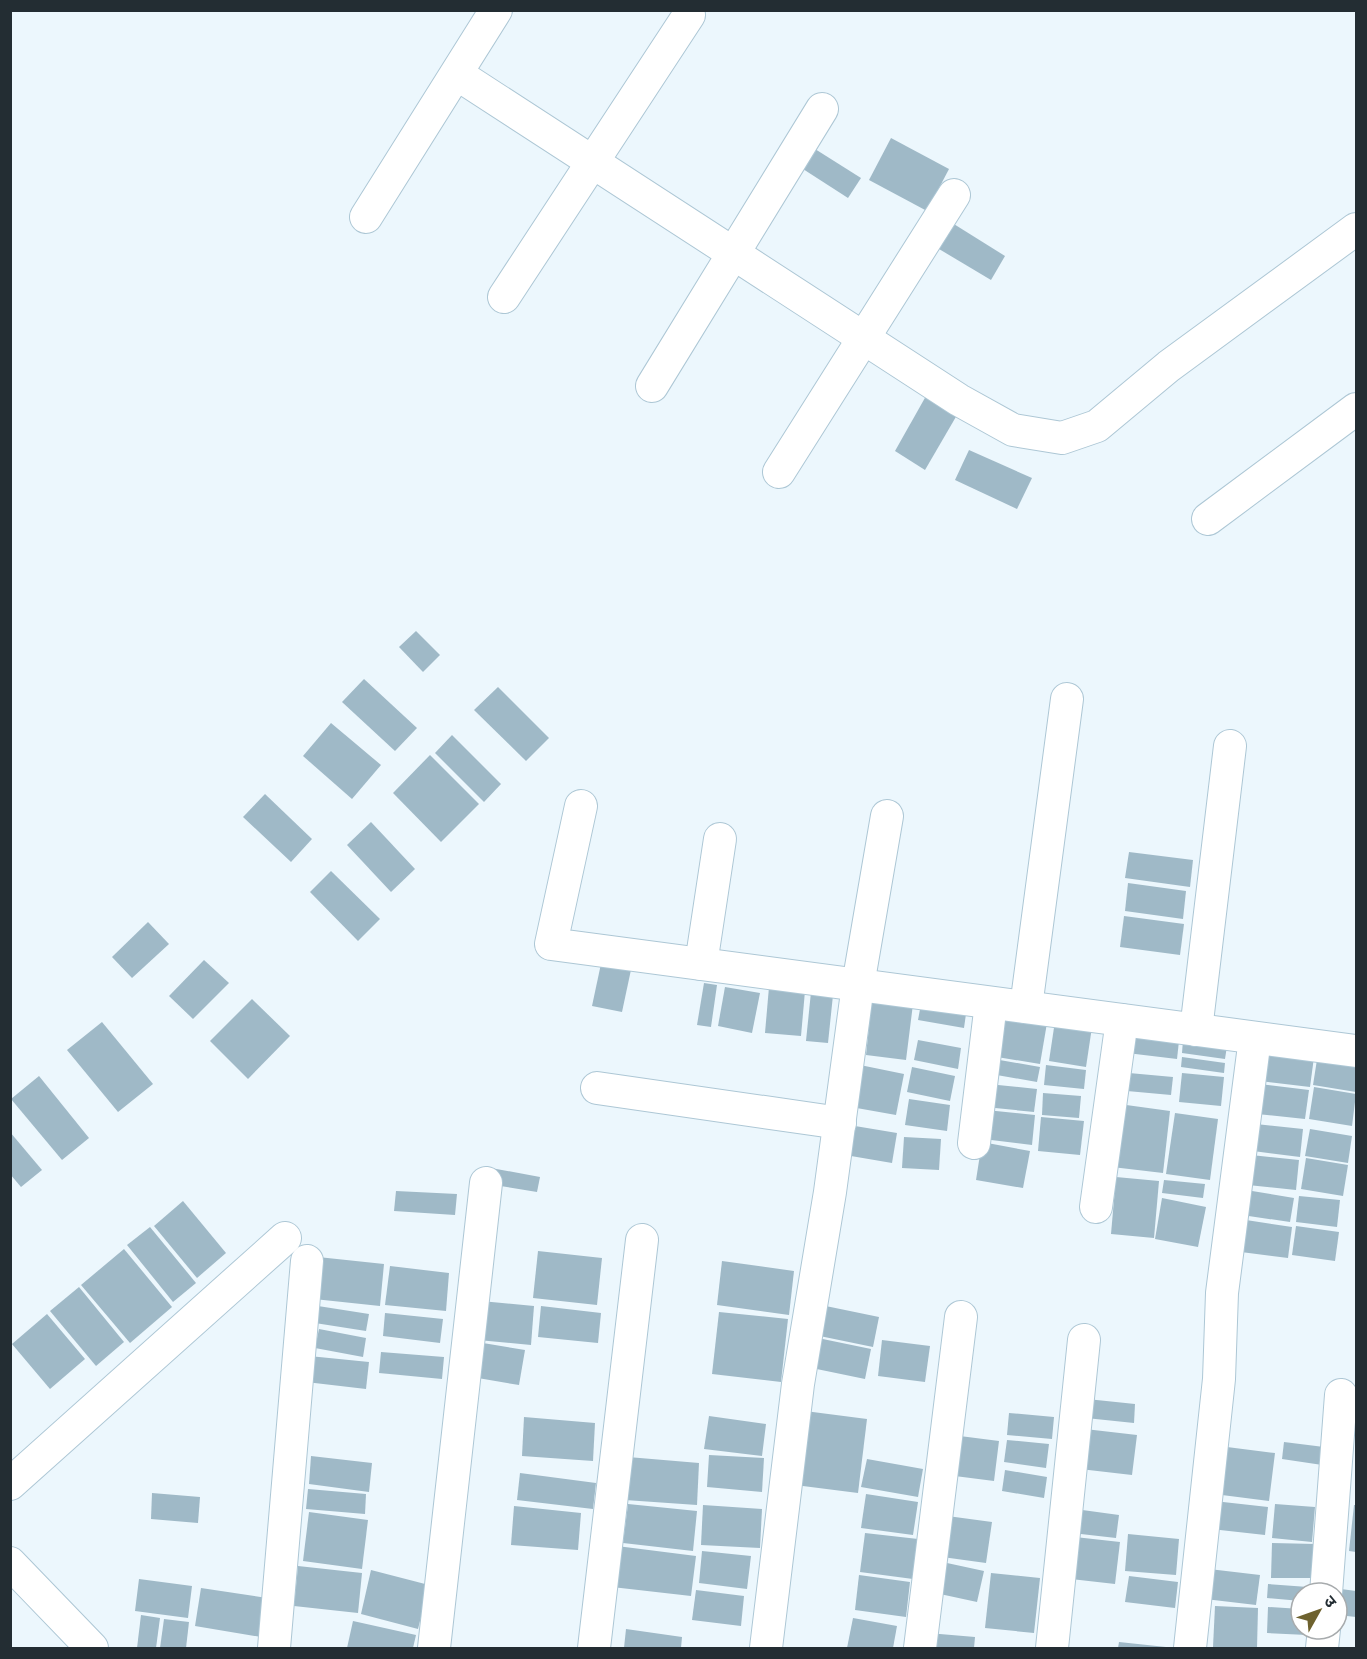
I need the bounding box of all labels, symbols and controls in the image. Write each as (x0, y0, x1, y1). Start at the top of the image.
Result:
north arrow (1289, 1581, 1349, 1641)
text: उ (1320, 1592, 1341, 1612)

